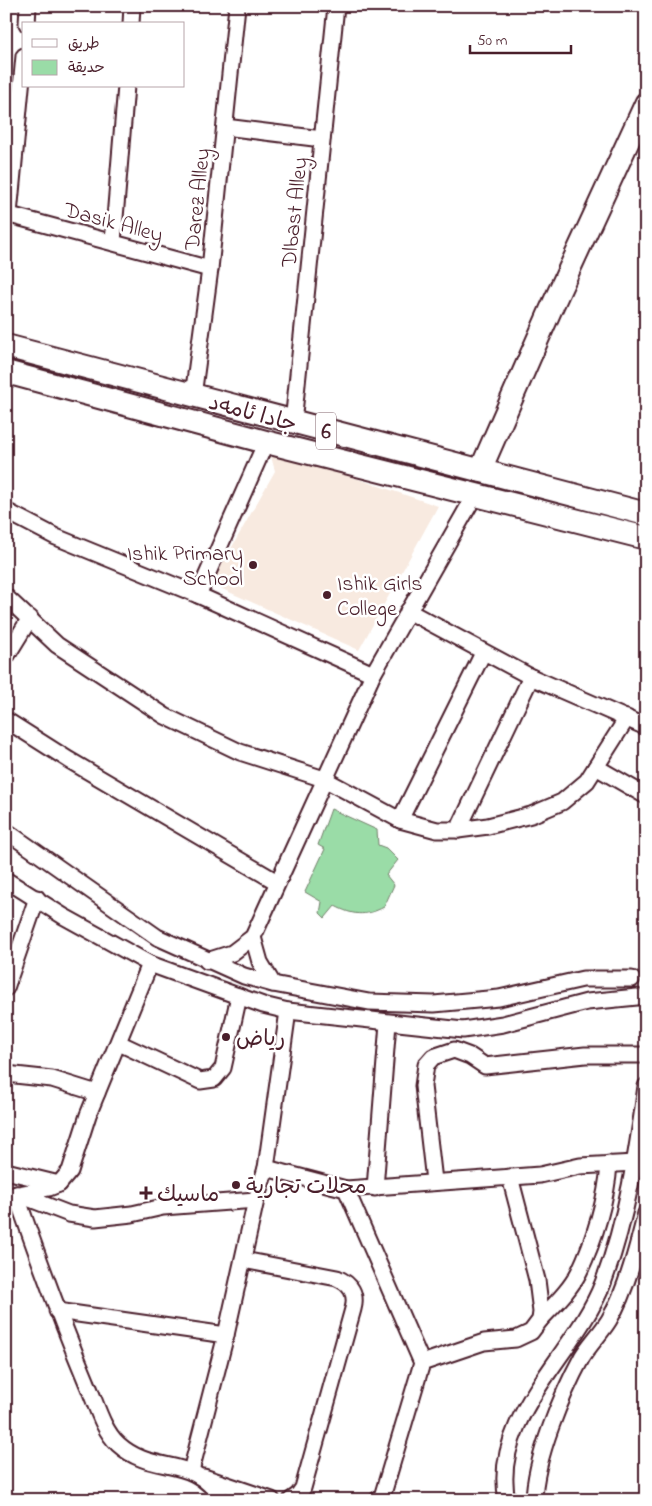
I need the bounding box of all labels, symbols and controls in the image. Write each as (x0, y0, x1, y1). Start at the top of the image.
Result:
legend (22, 22, 185, 88)
scale bar (470, 22, 571, 54)
text: 50 m (477, 30, 508, 52)
text: طريق (68, 33, 100, 55)
text: حديقة (68, 57, 105, 79)
street label: Darez Alley (178, 147, 221, 253)
street label: Dlbast Alley (274, 156, 319, 270)
street label: Dasik Alley (59, 195, 166, 253)
street label: جادا ئامەد (205, 388, 300, 442)
road number: 6 (316, 412, 336, 450)
place label: Ishik Primary School (127, 539, 243, 596)
marker: Ishik Primary School (247, 559, 259, 571)
place label: Ishik Girls College (337, 569, 422, 627)
marker: Ishik Girls College (321, 589, 333, 601)
place label: رياض (236, 1024, 285, 1056)
marker: رياض (220, 1031, 232, 1043)
place label: محلات تجارية (246, 1172, 367, 1204)
marker: محلات تجارية (230, 1179, 242, 1191)
place label: ماسيك (157, 1180, 219, 1212)
marker: ماسيك (139, 1186, 153, 1200)

